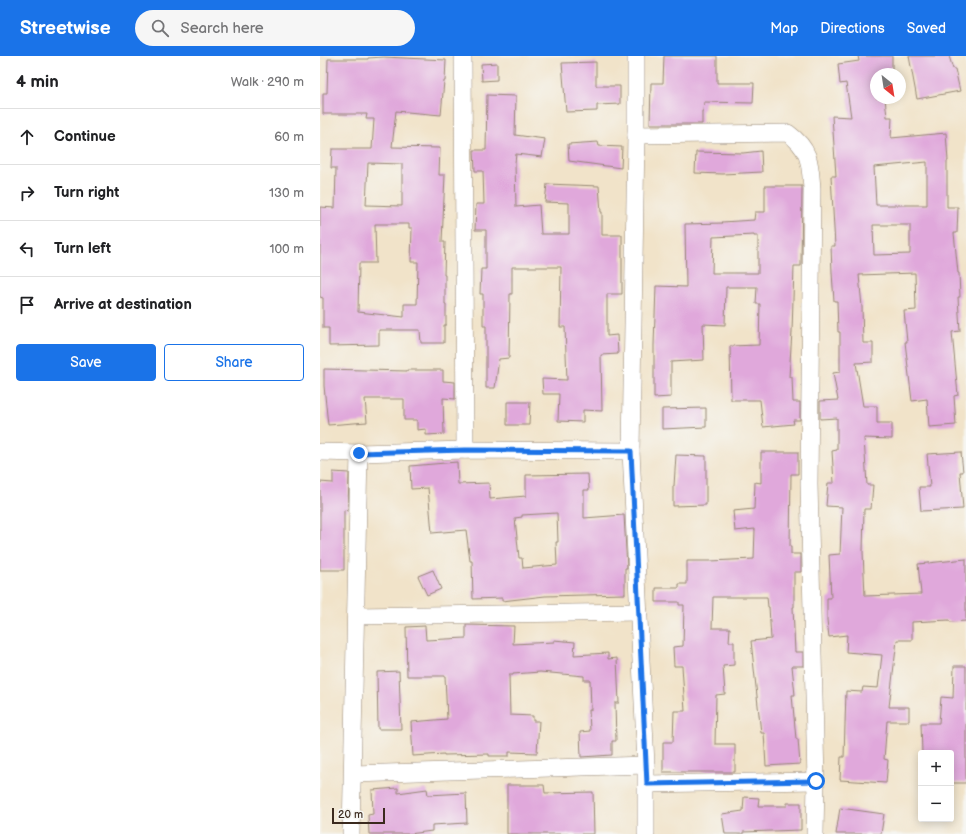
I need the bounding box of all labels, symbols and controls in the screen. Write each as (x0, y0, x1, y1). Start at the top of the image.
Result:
search box (135, 10, 415, 46)
text: Streetwise (20, 17, 111, 40)
icon: search (149, 17, 171, 39)
text: Search here (181, 19, 264, 38)
text: Map (770, 20, 798, 37)
text: Directions (820, 20, 885, 37)
text: Saved (907, 20, 946, 37)
north arrow (870, 68, 906, 104)
text: 4 min (16, 72, 59, 92)
text: Walk · 290 m (231, 74, 304, 90)
icon: ahead (16, 126, 38, 148)
text: Continue (54, 127, 116, 146)
text: 60 m (274, 129, 304, 145)
icon: right (16, 182, 38, 204)
text: Turn right (54, 183, 119, 202)
text: 130 m (269, 185, 304, 201)
icon: left (16, 238, 38, 260)
text: Turn left (54, 239, 111, 258)
text: 100 m (269, 241, 304, 257)
icon: arrive (16, 294, 38, 316)
text: Arrive at destination (54, 295, 192, 314)
button: Save (16, 344, 156, 381)
button: Share (164, 344, 304, 381)
route end (350, 444, 368, 462)
map controls (918, 750, 954, 822)
button: + (918, 750, 954, 786)
route start (807, 772, 825, 790)
button: − (918, 786, 954, 822)
scale bar (332, 806, 385, 825)
text: 20 m (338, 808, 363, 821)

